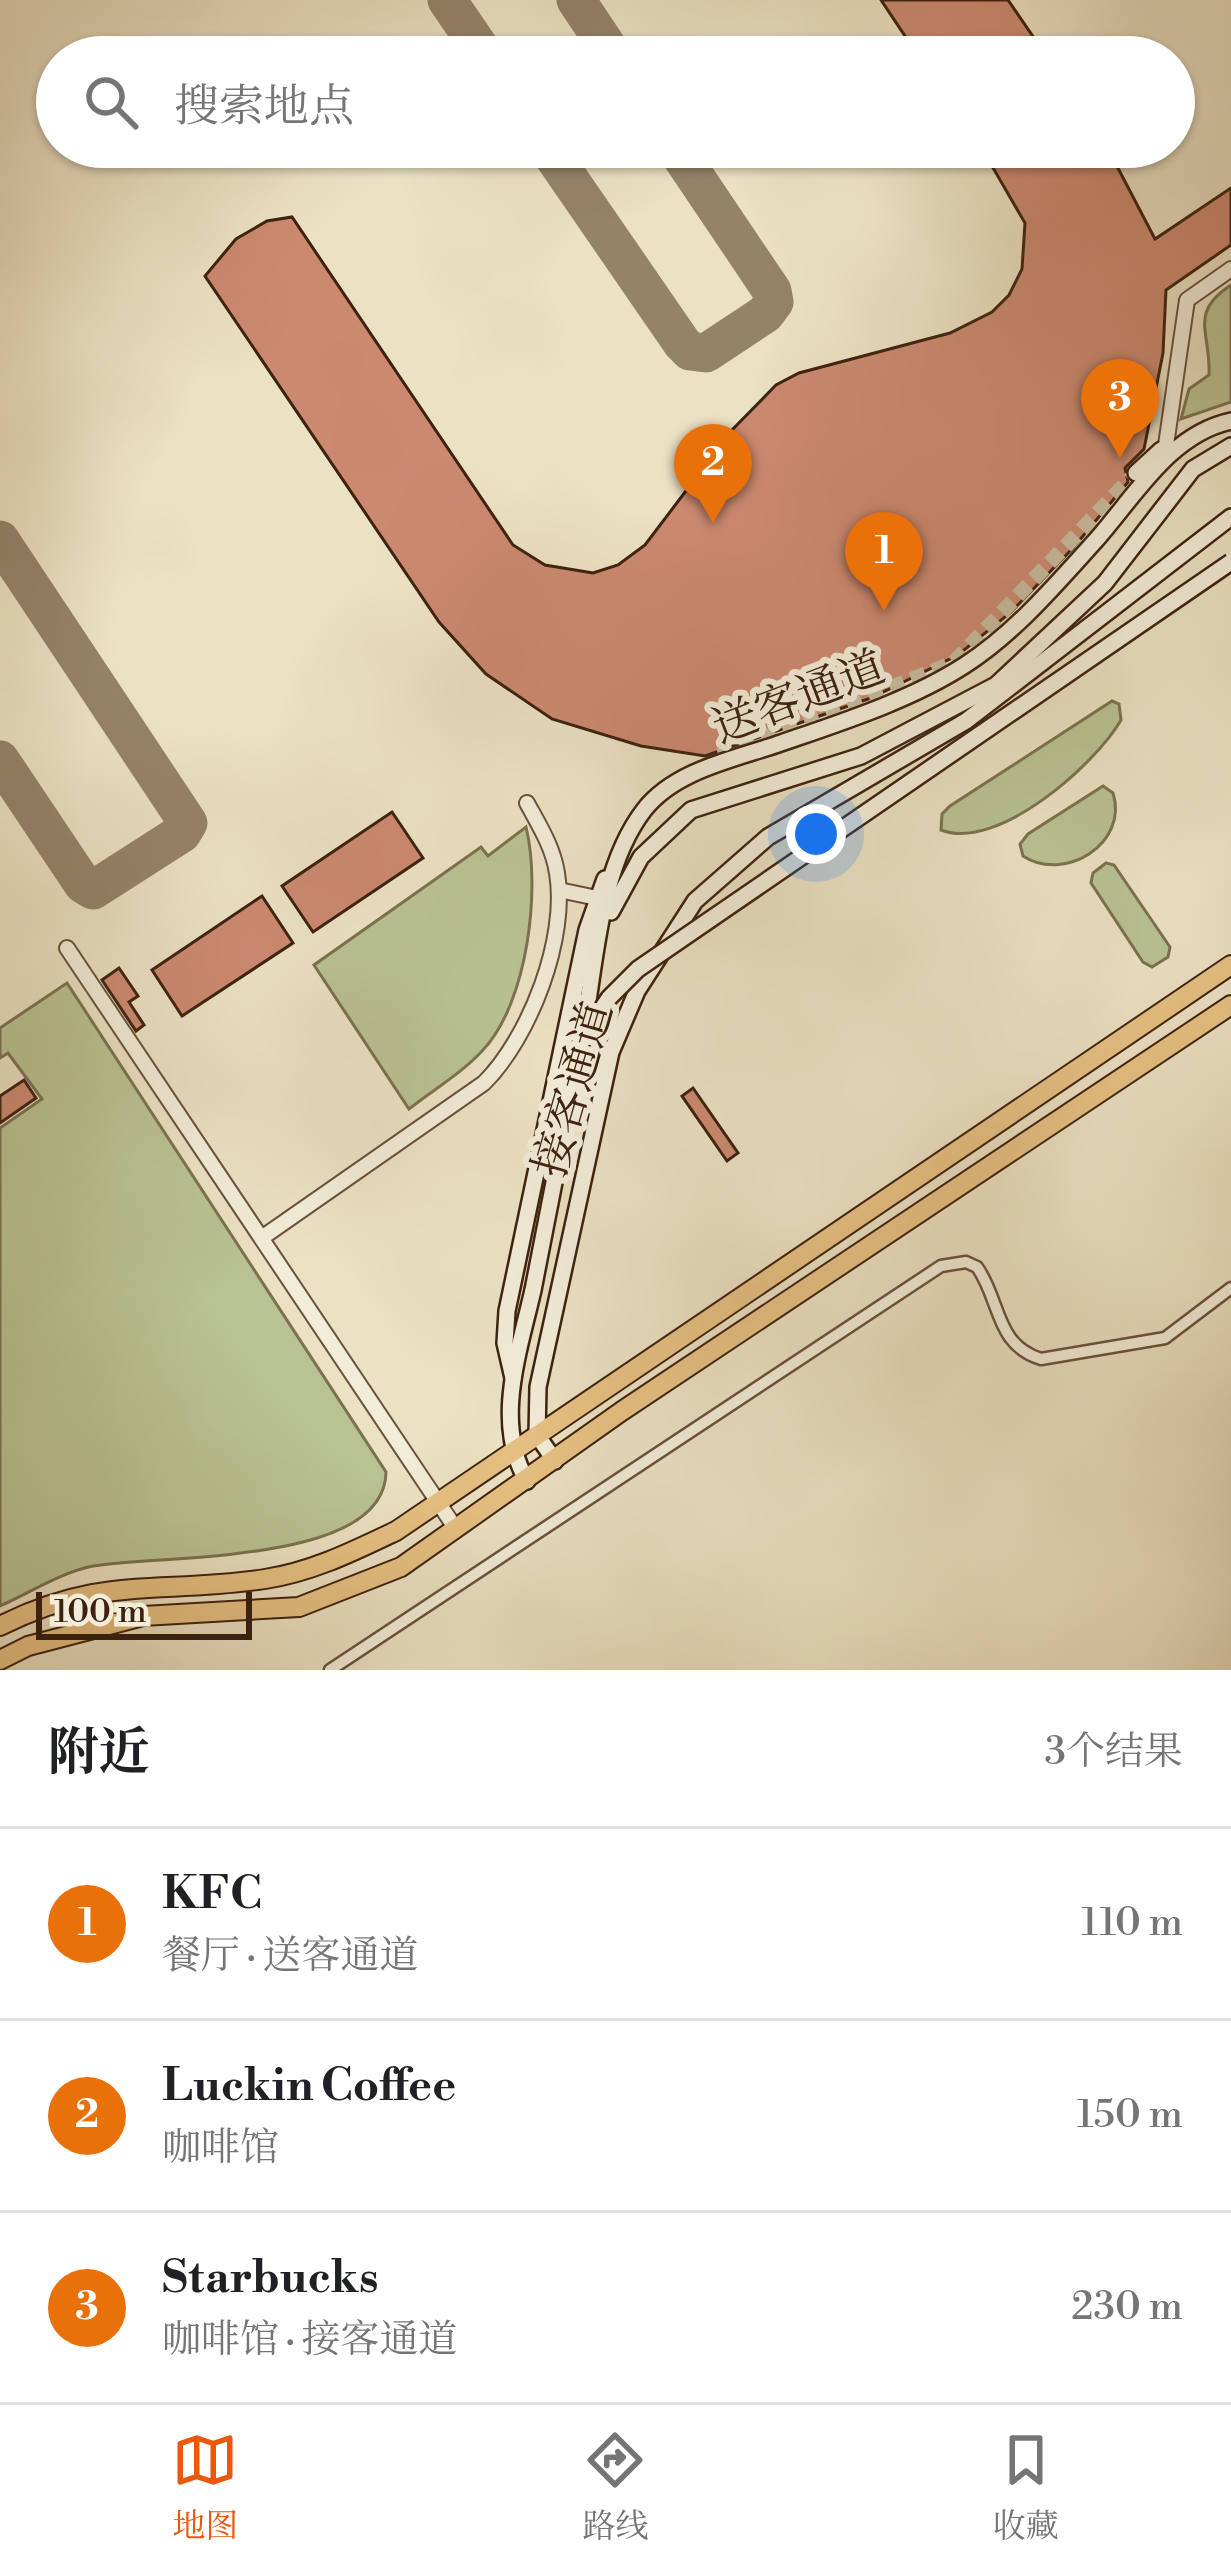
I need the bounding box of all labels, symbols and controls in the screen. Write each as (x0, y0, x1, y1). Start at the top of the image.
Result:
search box (36, 36, 1195, 168)
icon: search (78, 69, 144, 135)
text: 搜索地点 (174, 79, 354, 136)
pin: 3 (1081, 359, 1159, 458)
pin: 2 (674, 424, 752, 523)
pin: 1 (845, 512, 923, 611)
street label: 送客通道 (705, 639, 893, 757)
your location (786, 804, 846, 864)
street label: 接客通道 (522, 995, 627, 1184)
scale bar (36, 1586, 252, 1639)
text: 100 m (54, 1592, 147, 1633)
text: 附近 (48, 1722, 150, 1786)
text: 3个结果 (1044, 1728, 1183, 1777)
text: KFC (162, 1866, 262, 1923)
text: 1 (78, 1899, 96, 1948)
text: 110 m (1081, 1899, 1183, 1948)
text: 餐厅 · 送客通道 (162, 1932, 419, 1981)
text: Luckin Coffee (162, 2058, 456, 2115)
text: 2 (75, 2091, 99, 2140)
text: 150 m (1077, 2091, 1183, 2140)
text: 咖啡馆 (162, 2124, 279, 2173)
text: Starbucks (162, 2250, 379, 2307)
text: 3 (75, 2283, 99, 2332)
text: 230 m (1071, 2283, 1183, 2332)
text: 咖啡馆 · 接客通道 (162, 2316, 458, 2365)
tab: 地图 (172, 2427, 238, 2548)
tab: 路线 (582, 2427, 648, 2548)
tab: 收藏 (993, 2427, 1059, 2548)

